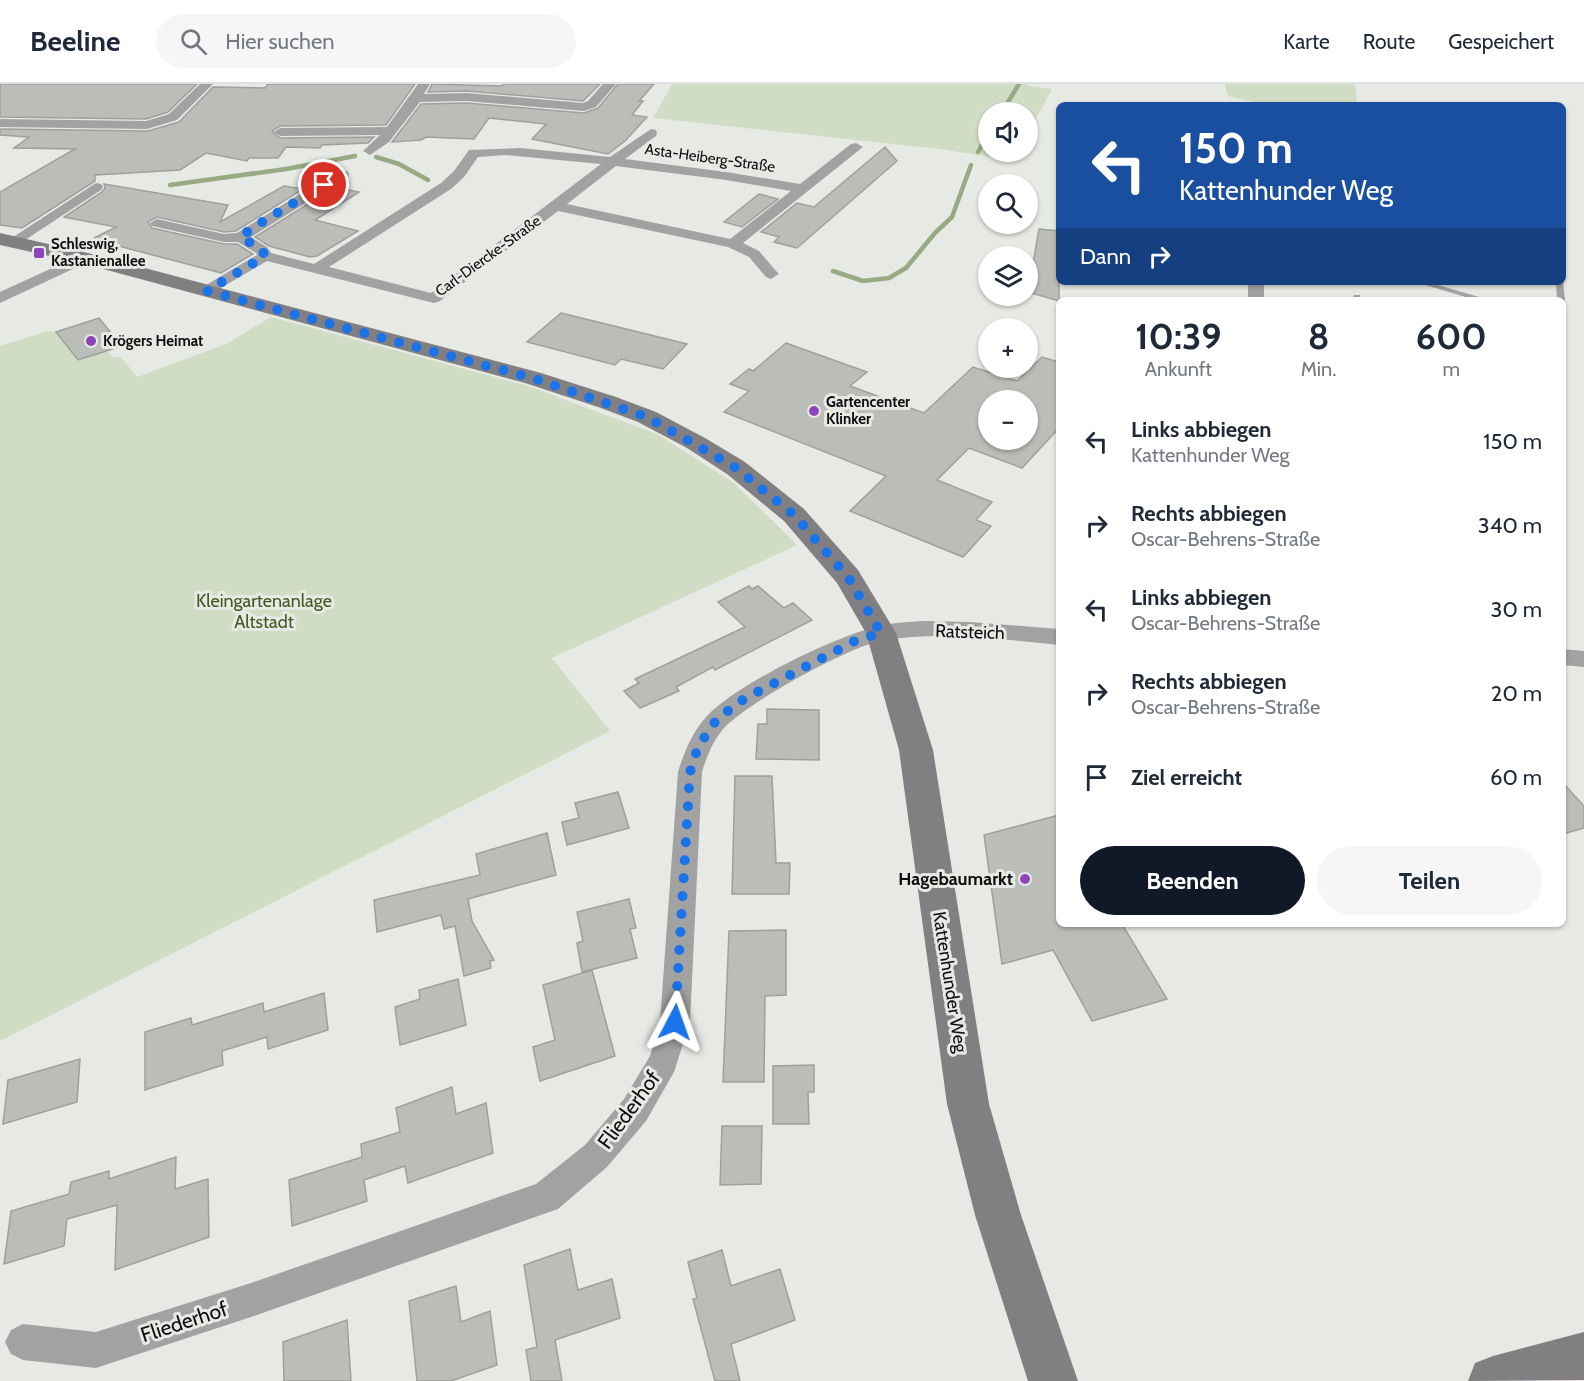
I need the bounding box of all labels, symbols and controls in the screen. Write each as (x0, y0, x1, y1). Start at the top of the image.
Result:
search box (156, 14, 576, 68)
text: Beeline (30, 24, 120, 58)
icon: search (177, 25, 210, 58)
text: Hier suchen (225, 28, 335, 55)
text: Karte (1283, 29, 1330, 54)
text: Route (1363, 29, 1415, 54)
text: Gespeichert (1448, 29, 1554, 54)
map controls (978, 102, 1038, 450)
button: sound (978, 102, 1038, 162)
text: 150 m (1179, 122, 1293, 174)
icon: left (1080, 126, 1158, 204)
street label: Asta-Heiberg-Straße (644, 140, 777, 176)
pin (298, 159, 349, 210)
icon: arrive (307, 168, 340, 201)
button: search (978, 174, 1038, 234)
text: Kattenhunder Weg (1179, 174, 1393, 207)
street label: Carl-Diercke-Straße (432, 211, 545, 300)
place label: Schleswig, Kastanienallee (51, 235, 146, 270)
icon: right (1143, 240, 1176, 273)
text: Dann (1080, 243, 1131, 270)
marker: Schleswig, Kastanienallee (32, 246, 46, 260)
button: layers (978, 246, 1038, 306)
text: 10:39 (1135, 314, 1222, 358)
text: 8 (1308, 314, 1329, 358)
text: 600 (1416, 314, 1487, 358)
button: + (978, 318, 1038, 378)
place label: Krögers Heimat (103, 332, 203, 350)
marker: Krögers Heimat (84, 334, 98, 348)
text: Ankunft (1145, 357, 1212, 381)
text: Min. (1301, 357, 1336, 381)
text: m (1442, 357, 1460, 381)
button: − (978, 390, 1038, 450)
place label: Gartencenter Klinker (826, 393, 910, 428)
marker: Gartencenter Klinker (807, 404, 821, 418)
text: Links abbiegen (1131, 416, 1271, 443)
icon: left (1080, 425, 1113, 458)
text: 150 m (1483, 428, 1542, 455)
text: Kattenhunder Weg (1131, 443, 1290, 467)
text: Rechts abbiegen (1131, 500, 1287, 527)
icon: right (1080, 509, 1113, 542)
text: 340 m (1478, 512, 1542, 539)
text: Oscar-Behrens-Straße (1131, 527, 1320, 551)
text: Links abbiegen (1131, 584, 1271, 611)
park label: Kleingartenanlage Altstadt (196, 590, 332, 633)
icon: left (1080, 593, 1113, 626)
text: 30 m (1490, 596, 1542, 623)
text: Oscar-Behrens-Straße (1131, 611, 1320, 635)
street label: Ratsteich (935, 620, 1005, 644)
text: Rechts abbiegen (1131, 668, 1287, 695)
icon: right (1080, 677, 1113, 710)
text: 20 m (1491, 680, 1542, 707)
text: Oscar-Behrens-Straße (1131, 695, 1320, 719)
icon: arrive (1080, 761, 1113, 794)
text: Ziel erreicht (1131, 764, 1242, 791)
text: 60 m (1490, 764, 1542, 791)
button: Beenden (1080, 846, 1305, 915)
button: Teilen (1317, 846, 1542, 915)
place label: Hagebaumarkt (898, 868, 1013, 890)
marker: Hagebaumarkt (1018, 872, 1032, 886)
street label: Kattenhunder Weg (928, 910, 972, 1055)
position arrow (643, 990, 707, 1054)
street label: Fliederhof (592, 1066, 665, 1153)
street label: Fliederhof (137, 1296, 231, 1347)

